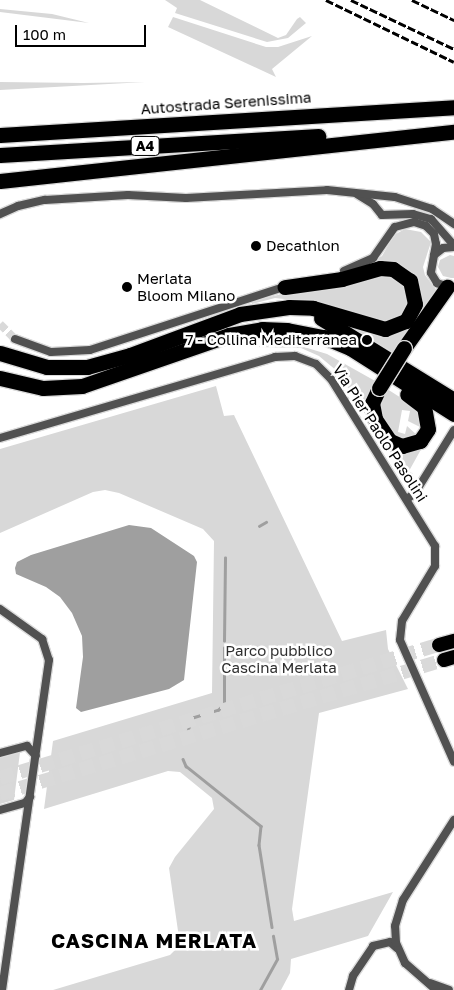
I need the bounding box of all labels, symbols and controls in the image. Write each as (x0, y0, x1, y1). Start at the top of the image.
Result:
scale bar (18, 15, 149, 47)
text: 100 m (23, 25, 66, 43)
street label: Autostrada Serenissima (140, 88, 312, 118)
road number: A4 (130, 134, 160, 158)
place label: Decathlon (266, 237, 340, 255)
marker: Decathlon (250, 240, 262, 252)
place label: Merlata Bloom Milano (137, 269, 235, 304)
marker: Merlata Bloom Milano (121, 281, 133, 293)
place label: 7 - Collina Mediterranea (186, 331, 357, 349)
marker: 7 - Collina Mediterranea (361, 334, 373, 346)
street label: Via Pier Paolo Pasolini (329, 361, 431, 505)
park label: Parco pubblico Cascina Merlata (221, 641, 337, 676)
district label: CASCINA MERLATA (49, 928, 259, 952)

